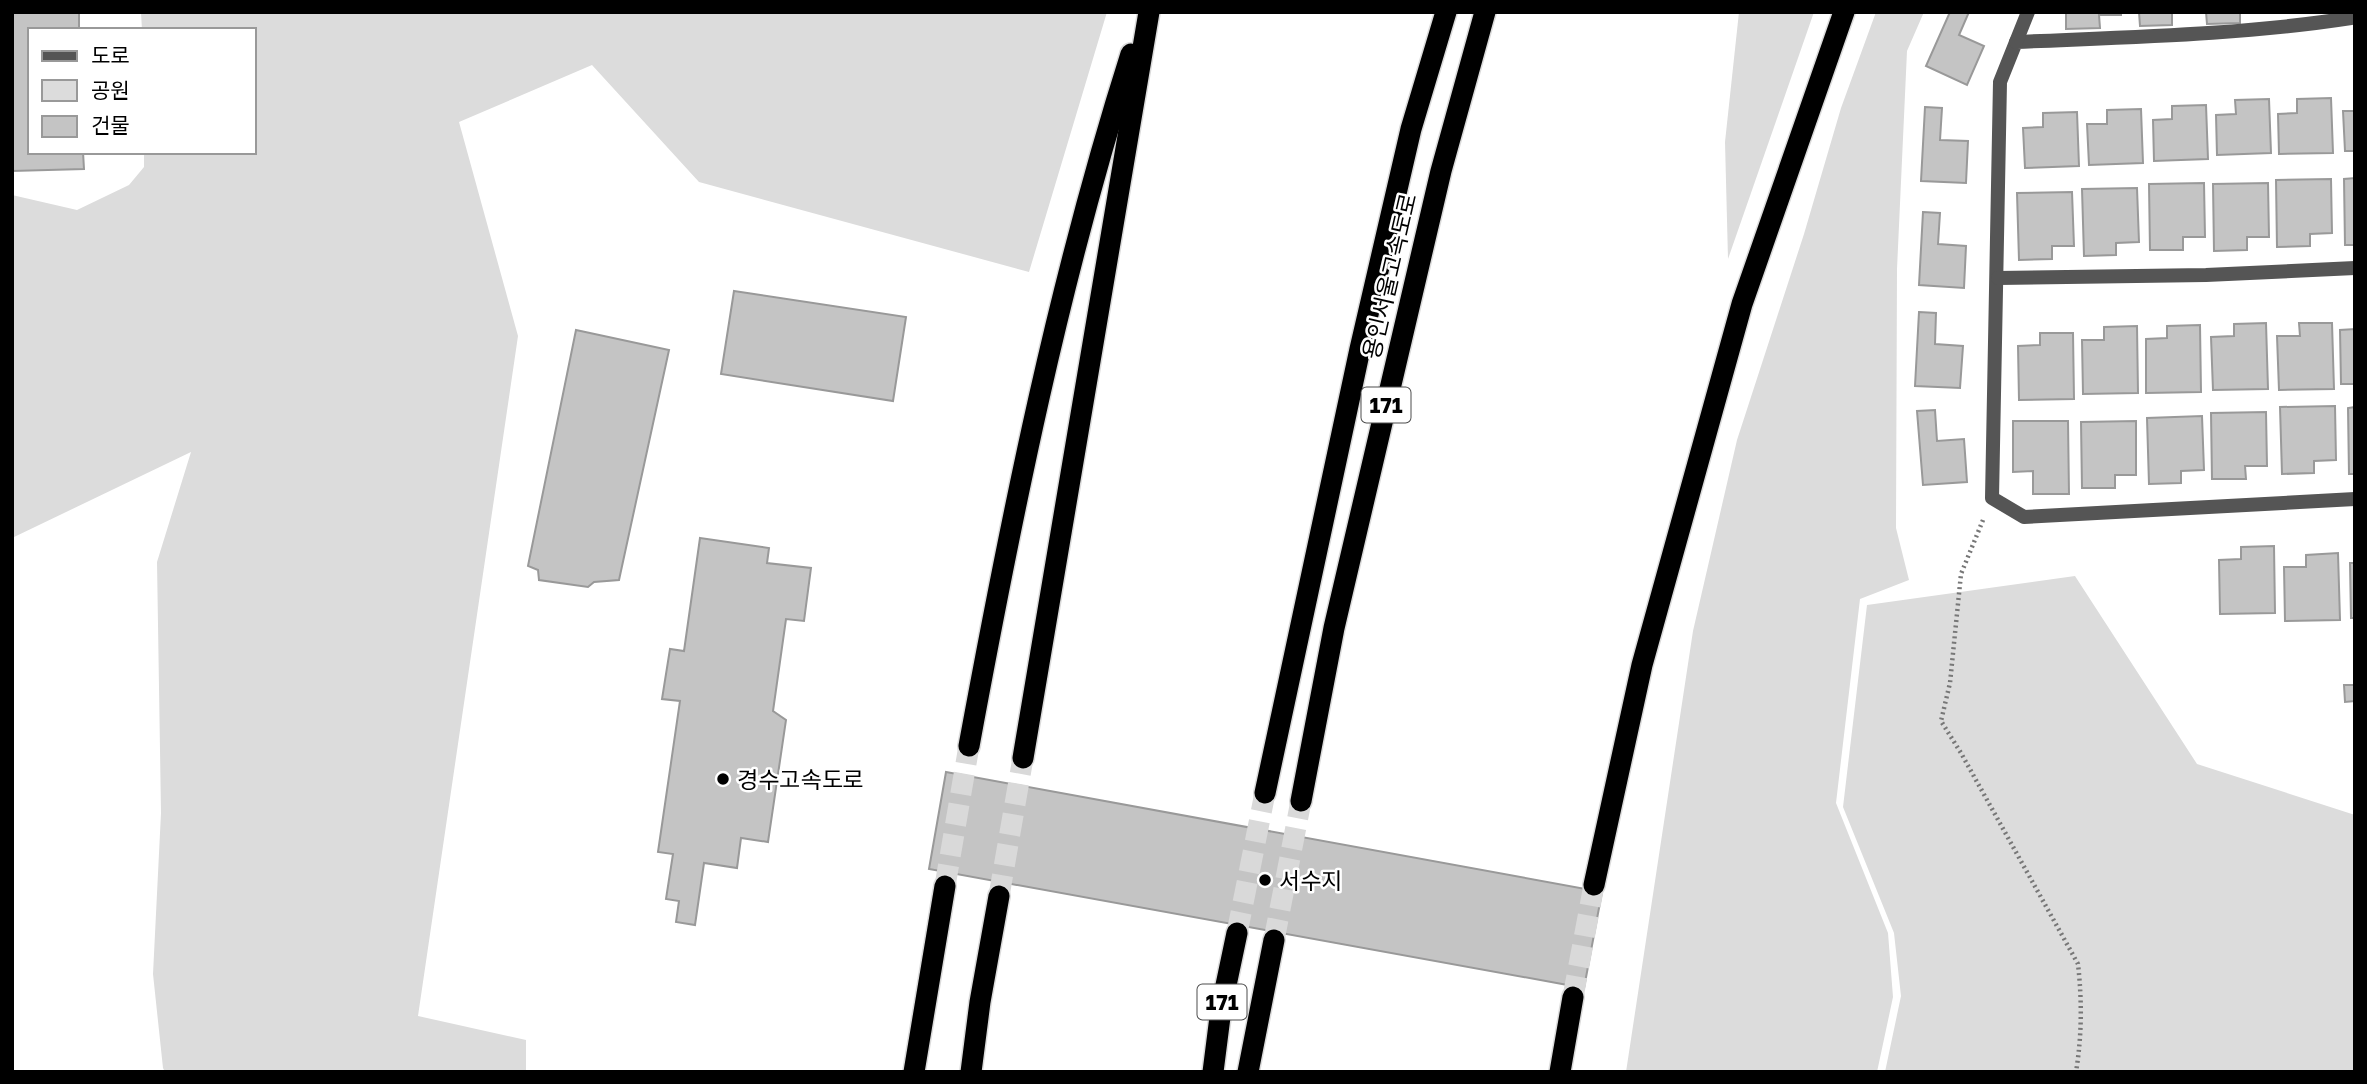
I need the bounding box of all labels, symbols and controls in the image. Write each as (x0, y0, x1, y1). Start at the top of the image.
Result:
legend (28, 28, 256, 154)
text: 도로 (91, 42, 130, 68)
text: 공원 (91, 77, 130, 103)
text: 건물 (91, 112, 130, 138)
street label: 용인서울고속도로 (1356, 190, 1422, 362)
road number: 171 (1362, 388, 1410, 422)
place label: 경수고속도로 (737, 765, 864, 793)
marker: 경수고속도로 (715, 771, 731, 787)
place label: 서수지 (1279, 866, 1342, 894)
marker: 서수지 (1257, 872, 1273, 888)
road number: 171 (1198, 984, 1246, 1020)

